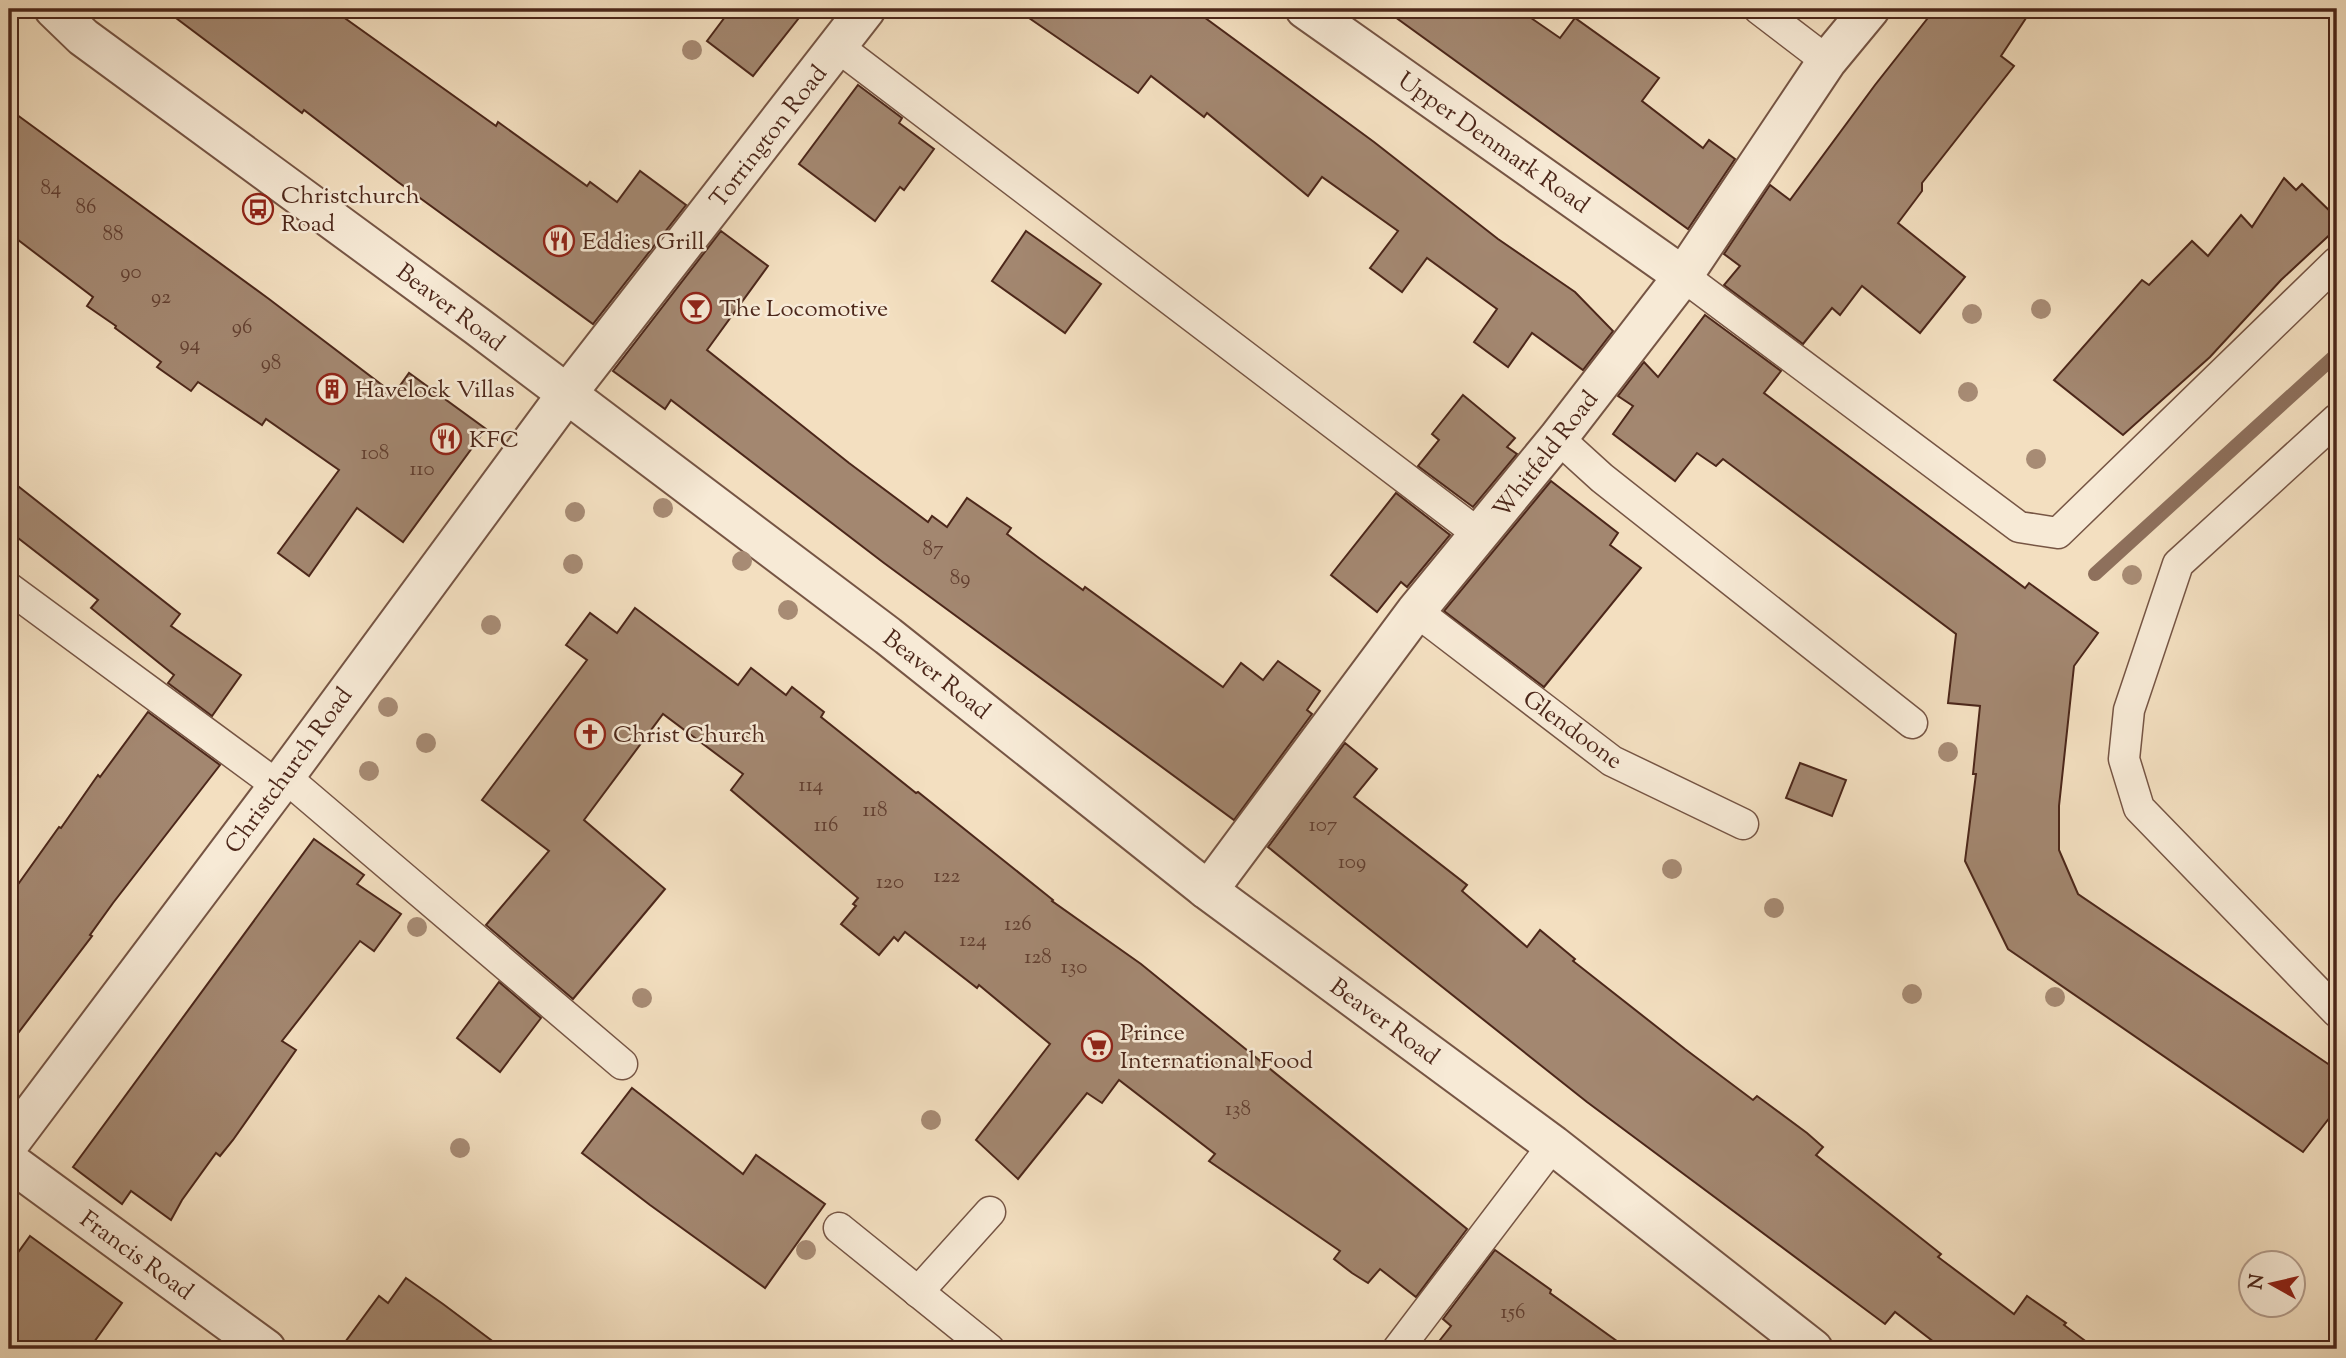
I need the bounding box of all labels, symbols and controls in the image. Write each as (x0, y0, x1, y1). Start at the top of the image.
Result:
street label: Torrington Road (703, 58, 836, 216)
street label: Upper Denmark Road (1390, 65, 1596, 223)
house number: 84 (41, 174, 61, 204)
place label: Christchurch Road (281, 180, 420, 242)
bus stop icon: Christchurch Road (241, 192, 275, 226)
house number: 86 (76, 193, 96, 223)
house number: 88 (103, 220, 124, 250)
restaurant icon: Eddies Grill (542, 224, 576, 258)
place label: Eddies Grill (582, 226, 705, 260)
street label: Beaver Road (388, 256, 512, 361)
house number: 90 (120, 258, 142, 288)
house number: 92 (151, 283, 171, 313)
bar icon: The Locomotive (679, 291, 713, 325)
place label: The Locomotive (719, 293, 888, 327)
house number: 96 (232, 313, 252, 343)
house number: 94 (180, 330, 200, 360)
house number: 98 (261, 349, 281, 379)
building icon: Havelock Villas (315, 372, 349, 406)
place label: Havelock Villas (355, 374, 515, 408)
street label: Whitfeld Road (1486, 384, 1608, 526)
restaurant icon: KFC (429, 422, 463, 456)
place label: KFC (469, 424, 519, 458)
house number: 108 (361, 439, 389, 469)
house number: 110 (409, 455, 435, 485)
house number: 87 (922, 535, 944, 565)
house number: 89 (950, 564, 970, 594)
street label: Beaver Road (875, 623, 997, 729)
street label: Christchurch Road (218, 681, 362, 861)
street label: Glendoone (1515, 683, 1629, 778)
church icon: Christ Church (573, 717, 607, 751)
place label: Christ Church (613, 719, 766, 753)
house number: 114 (799, 771, 823, 801)
house number: 118 (863, 796, 887, 826)
house number: 116 (814, 811, 838, 841)
house number: 107 (1309, 811, 1338, 841)
house number: 109 (1338, 848, 1366, 878)
house number: 122 (934, 862, 961, 892)
house number: 120 (876, 868, 904, 898)
house number: 126 (1004, 910, 1032, 940)
house number: 124 (959, 926, 987, 956)
house number: 128 (1024, 943, 1052, 973)
house number: 130 (1061, 953, 1087, 983)
street label: Beaver Road (1322, 971, 1446, 1074)
place label: Prince International Food (1120, 1017, 1313, 1079)
supermarket icon: Prince International Food (1080, 1029, 1114, 1063)
house number: 138 (1225, 1095, 1251, 1125)
street label: Francis Road (72, 1204, 200, 1310)
north arrow (2238, 1250, 2308, 1320)
text: N (2243, 1273, 2272, 1291)
house number: 156 (1501, 1298, 1525, 1328)

